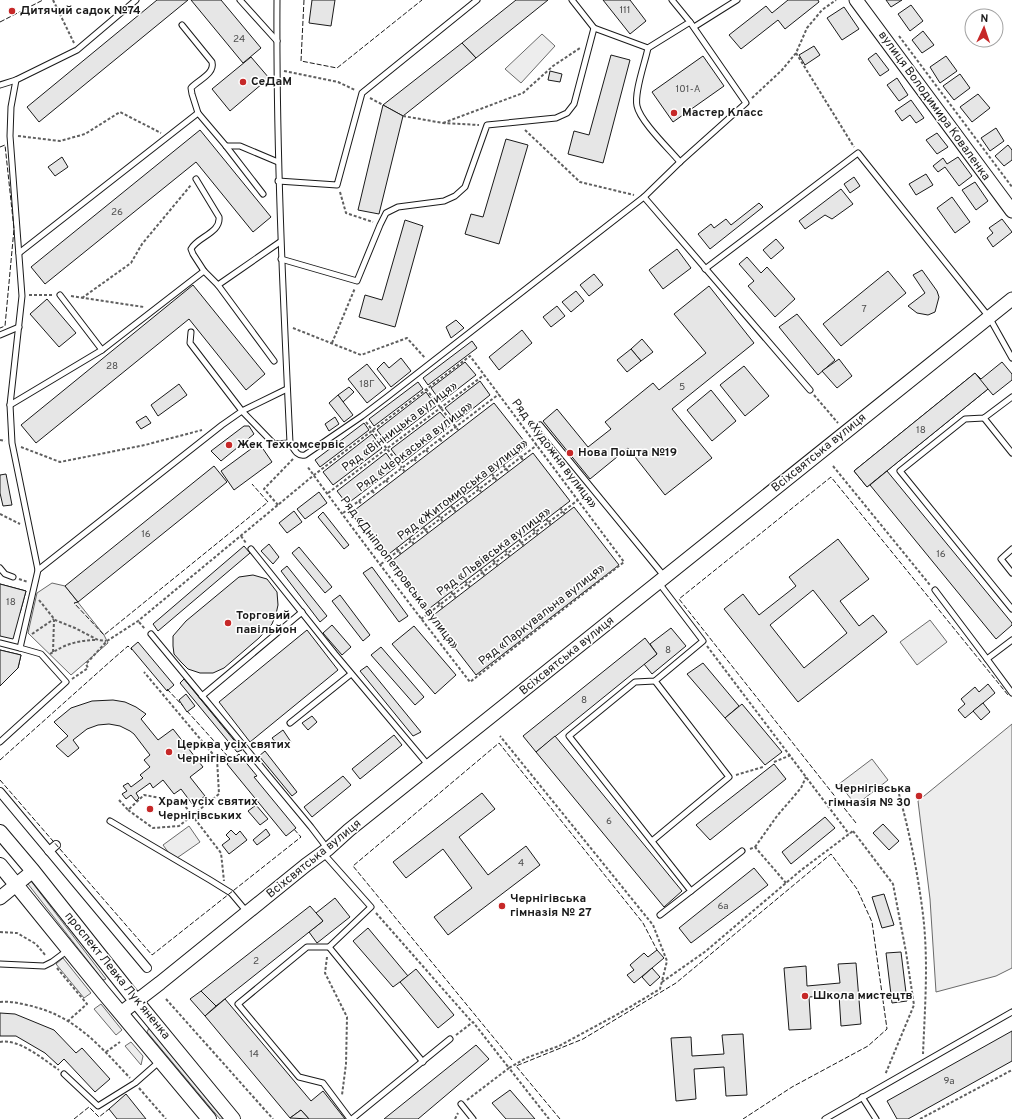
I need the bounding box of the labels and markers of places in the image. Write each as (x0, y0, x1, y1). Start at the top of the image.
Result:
place label: Дитячий садок №74 (20, 3, 141, 19)
marker: Дитячий садок №74 (7, 6, 17, 16)
place label: СеДаМ (251, 74, 292, 90)
marker: СеДаМ (238, 77, 248, 87)
place label: Мастер Класс (682, 105, 763, 121)
marker: Мастер Класс (669, 108, 679, 118)
place label: Жек Техкомсервіс (237, 437, 345, 453)
marker: Жек Техкомсервіс (224, 440, 234, 450)
place label: Нова Пошта №19 (578, 445, 677, 461)
marker: Нова Пошта №19 (565, 448, 575, 458)
place label: Торговий павільйон (236, 608, 297, 638)
marker: Торговий павільйон (223, 618, 233, 628)
place label: Церква усіх святих Чернігівських (177, 737, 291, 767)
marker: Церква усіх святих Чернігівських (164, 747, 174, 757)
place label: Чернігівська гімназія № 30 (828, 781, 911, 811)
marker: Чернігівська гімназія № 30 (914, 791, 924, 801)
place label: Храм усіх святих Чернігівських (158, 794, 258, 824)
marker: Храм усіх святих Чернігівських (145, 804, 155, 814)
place label: Чернігівська гімназія № 27 (510, 891, 592, 921)
marker: Чернігівська гімназія № 27 (497, 901, 507, 911)
place label: Школа мистецтв (813, 988, 913, 1004)
marker: Школа мистецтв (800, 991, 810, 1001)

